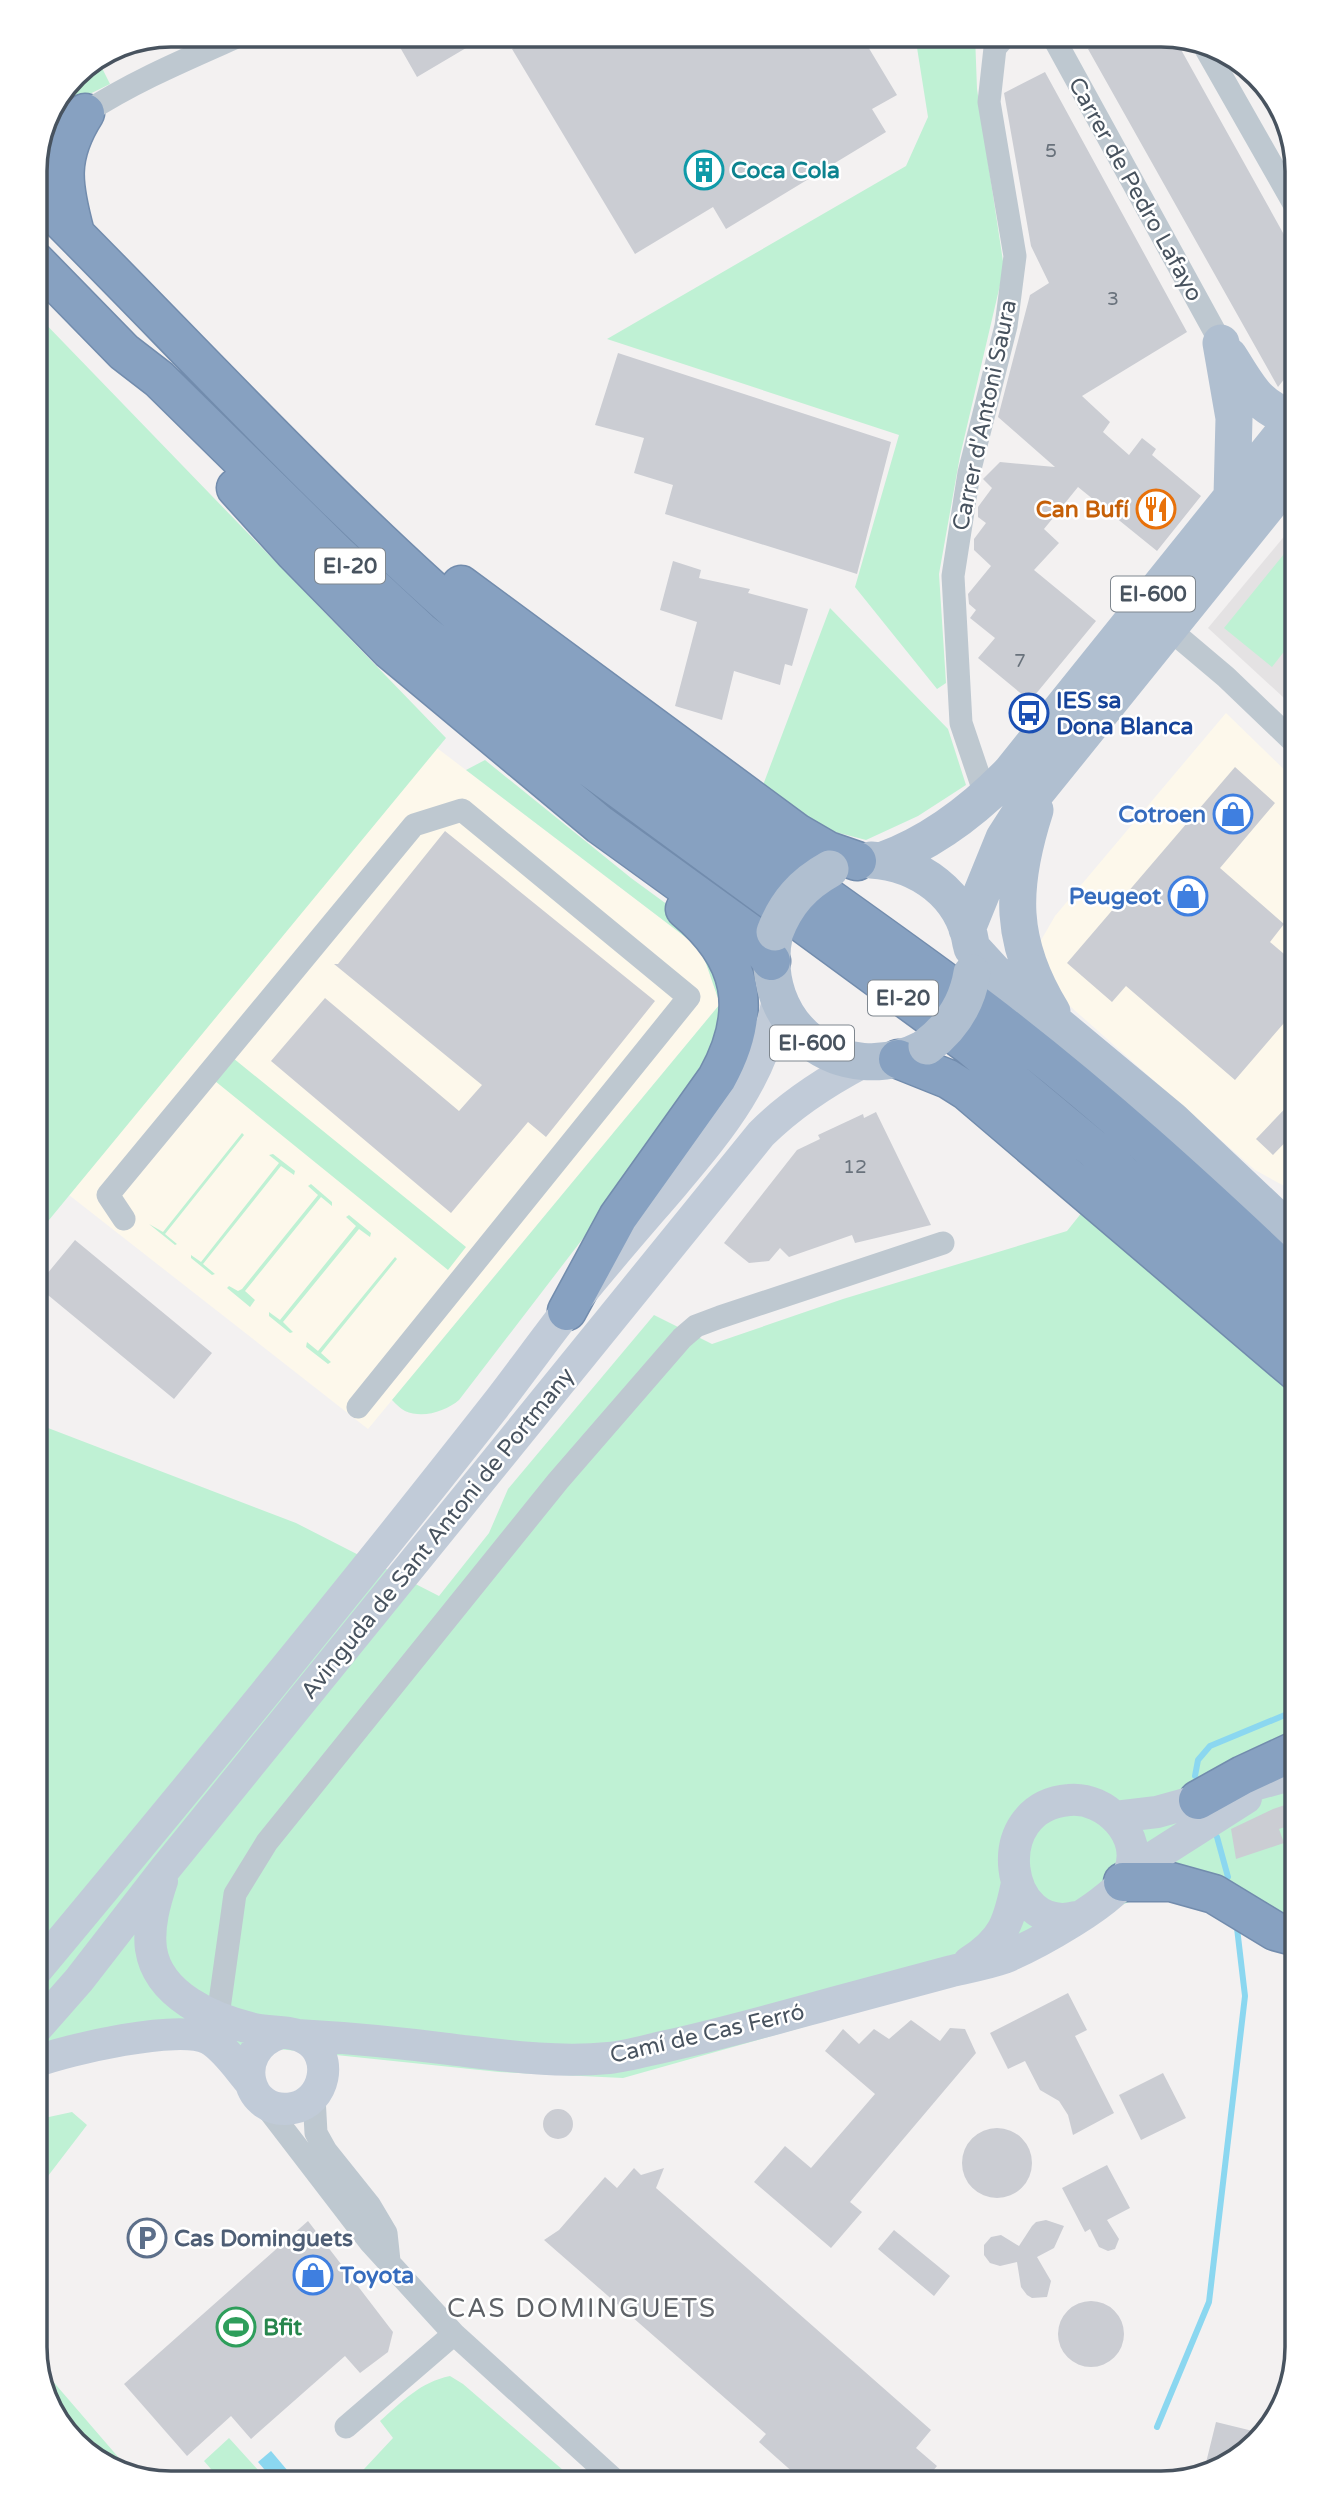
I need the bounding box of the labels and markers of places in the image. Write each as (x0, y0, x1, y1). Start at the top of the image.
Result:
building icon: Coca Cola (683, 149, 725, 191)
place label: Coca Cola (731, 157, 840, 185)
restaurant icon: Can Bufí (1135, 488, 1177, 530)
place label: Can Bufí (1036, 496, 1129, 524)
place label: IES sa Dona Blanca (1056, 687, 1193, 741)
bus stop icon: IES sa Dona Blanca (1008, 692, 1050, 734)
shop icon: Cotroen (1212, 793, 1254, 835)
place label: Cotroen (1118, 801, 1206, 829)
shop icon: Peugeot (1167, 875, 1209, 917)
place label: Peugeot (1069, 883, 1161, 911)
parking icon: Cas Dominguets (126, 2217, 168, 2259)
place label: Cas Dominguets (174, 2225, 353, 2253)
shop icon: Toyota (292, 2254, 334, 2296)
place label: Toyota (339, 2262, 414, 2290)
sports icon: Bfit (215, 2306, 257, 2348)
place label: Bfit (263, 2314, 302, 2342)

